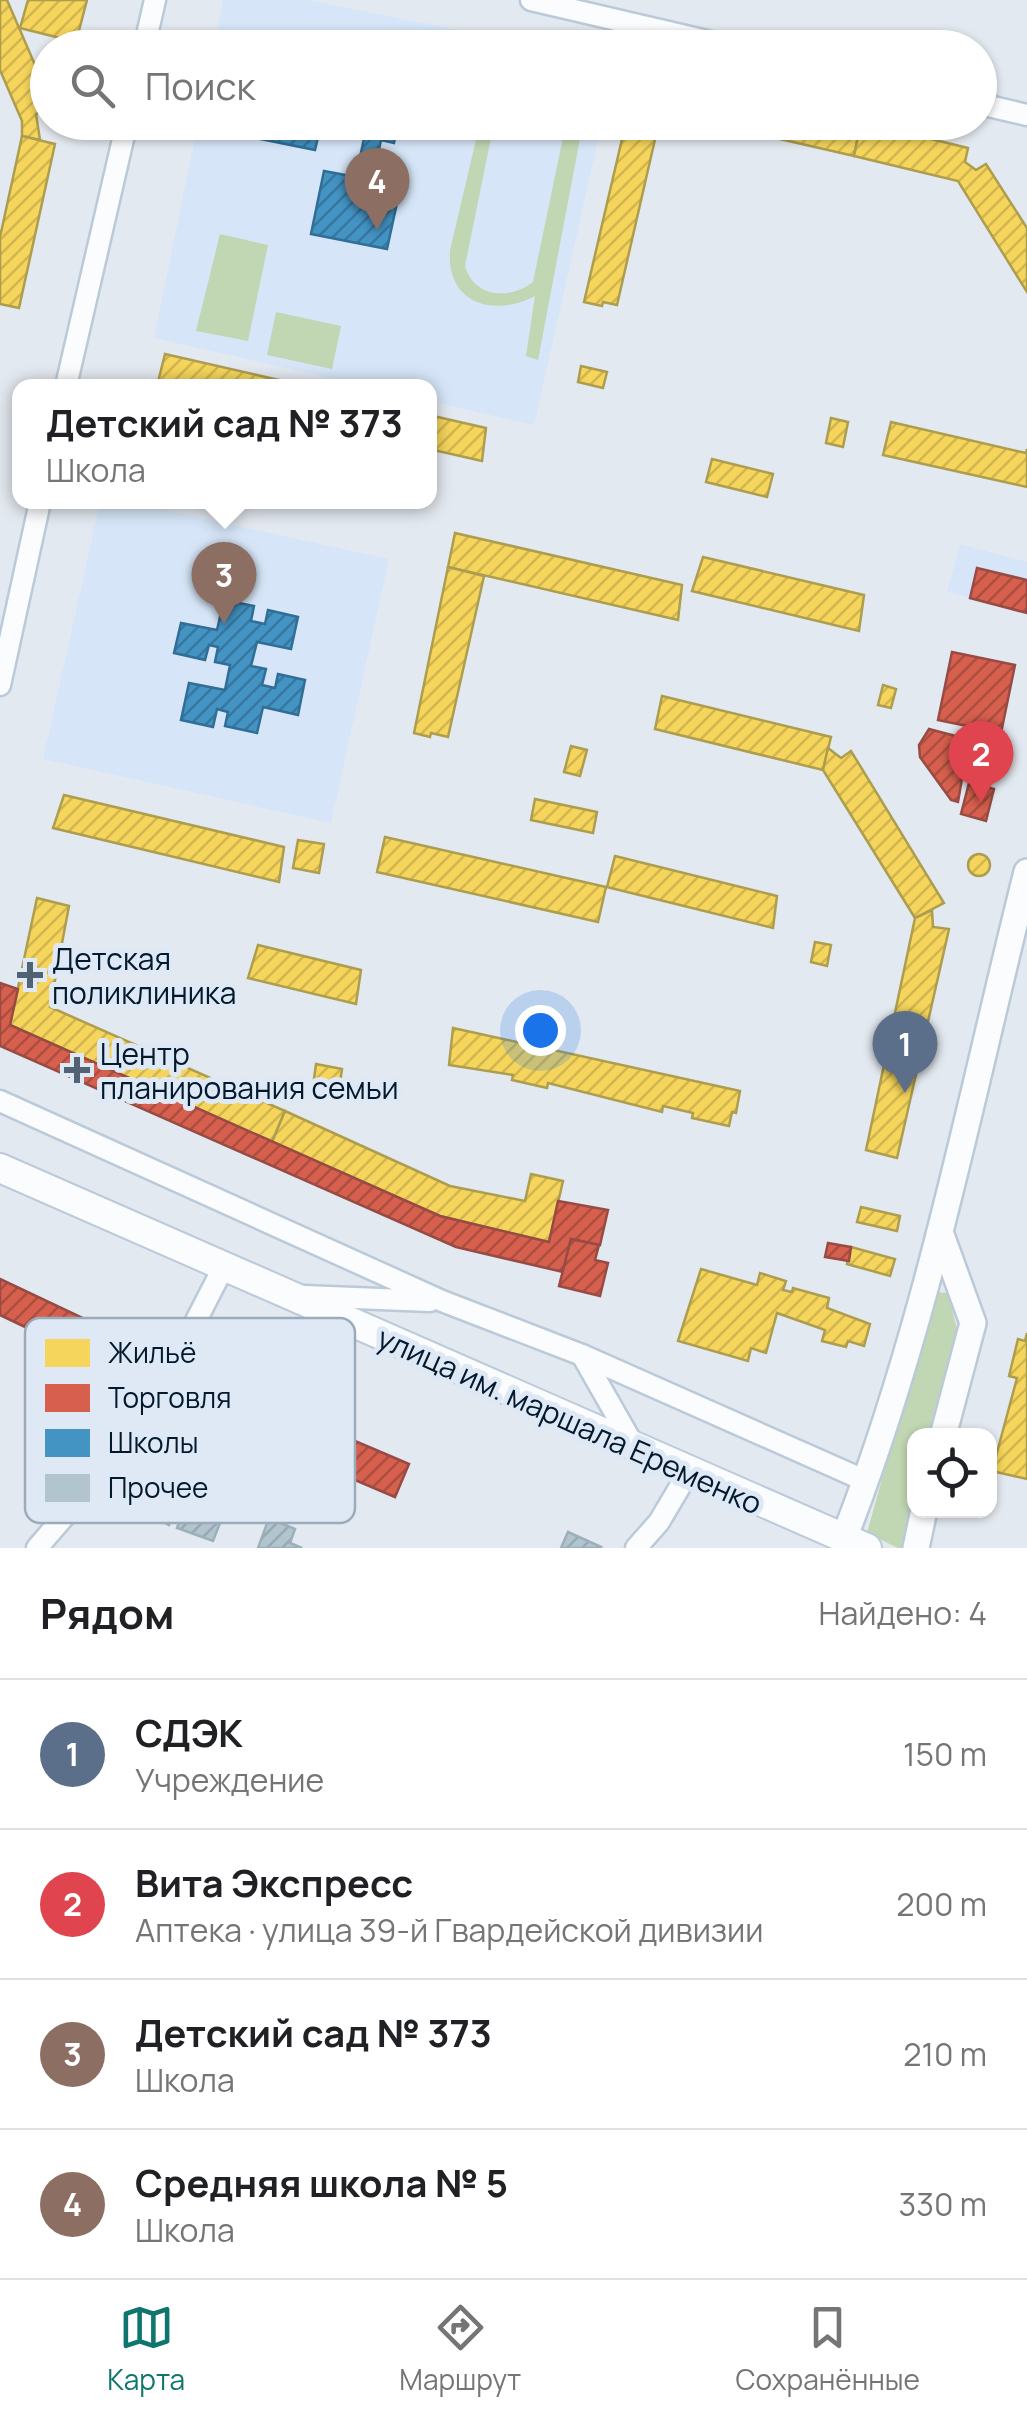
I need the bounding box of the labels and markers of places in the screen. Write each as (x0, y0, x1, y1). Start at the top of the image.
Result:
pin: 4 (344, 148, 410, 230)
pin: 3 (192, 542, 256, 624)
pin: 2 (948, 720, 1014, 803)
place label: Детская поликлиника (52, 938, 236, 1013)
marker: Детская поликлиника (17, 962, 43, 988)
pin: 1 (872, 1010, 938, 1093)
place label: Центр планирования семьи (100, 1033, 399, 1108)
marker: Центр планирования семьи (64, 1057, 90, 1083)

